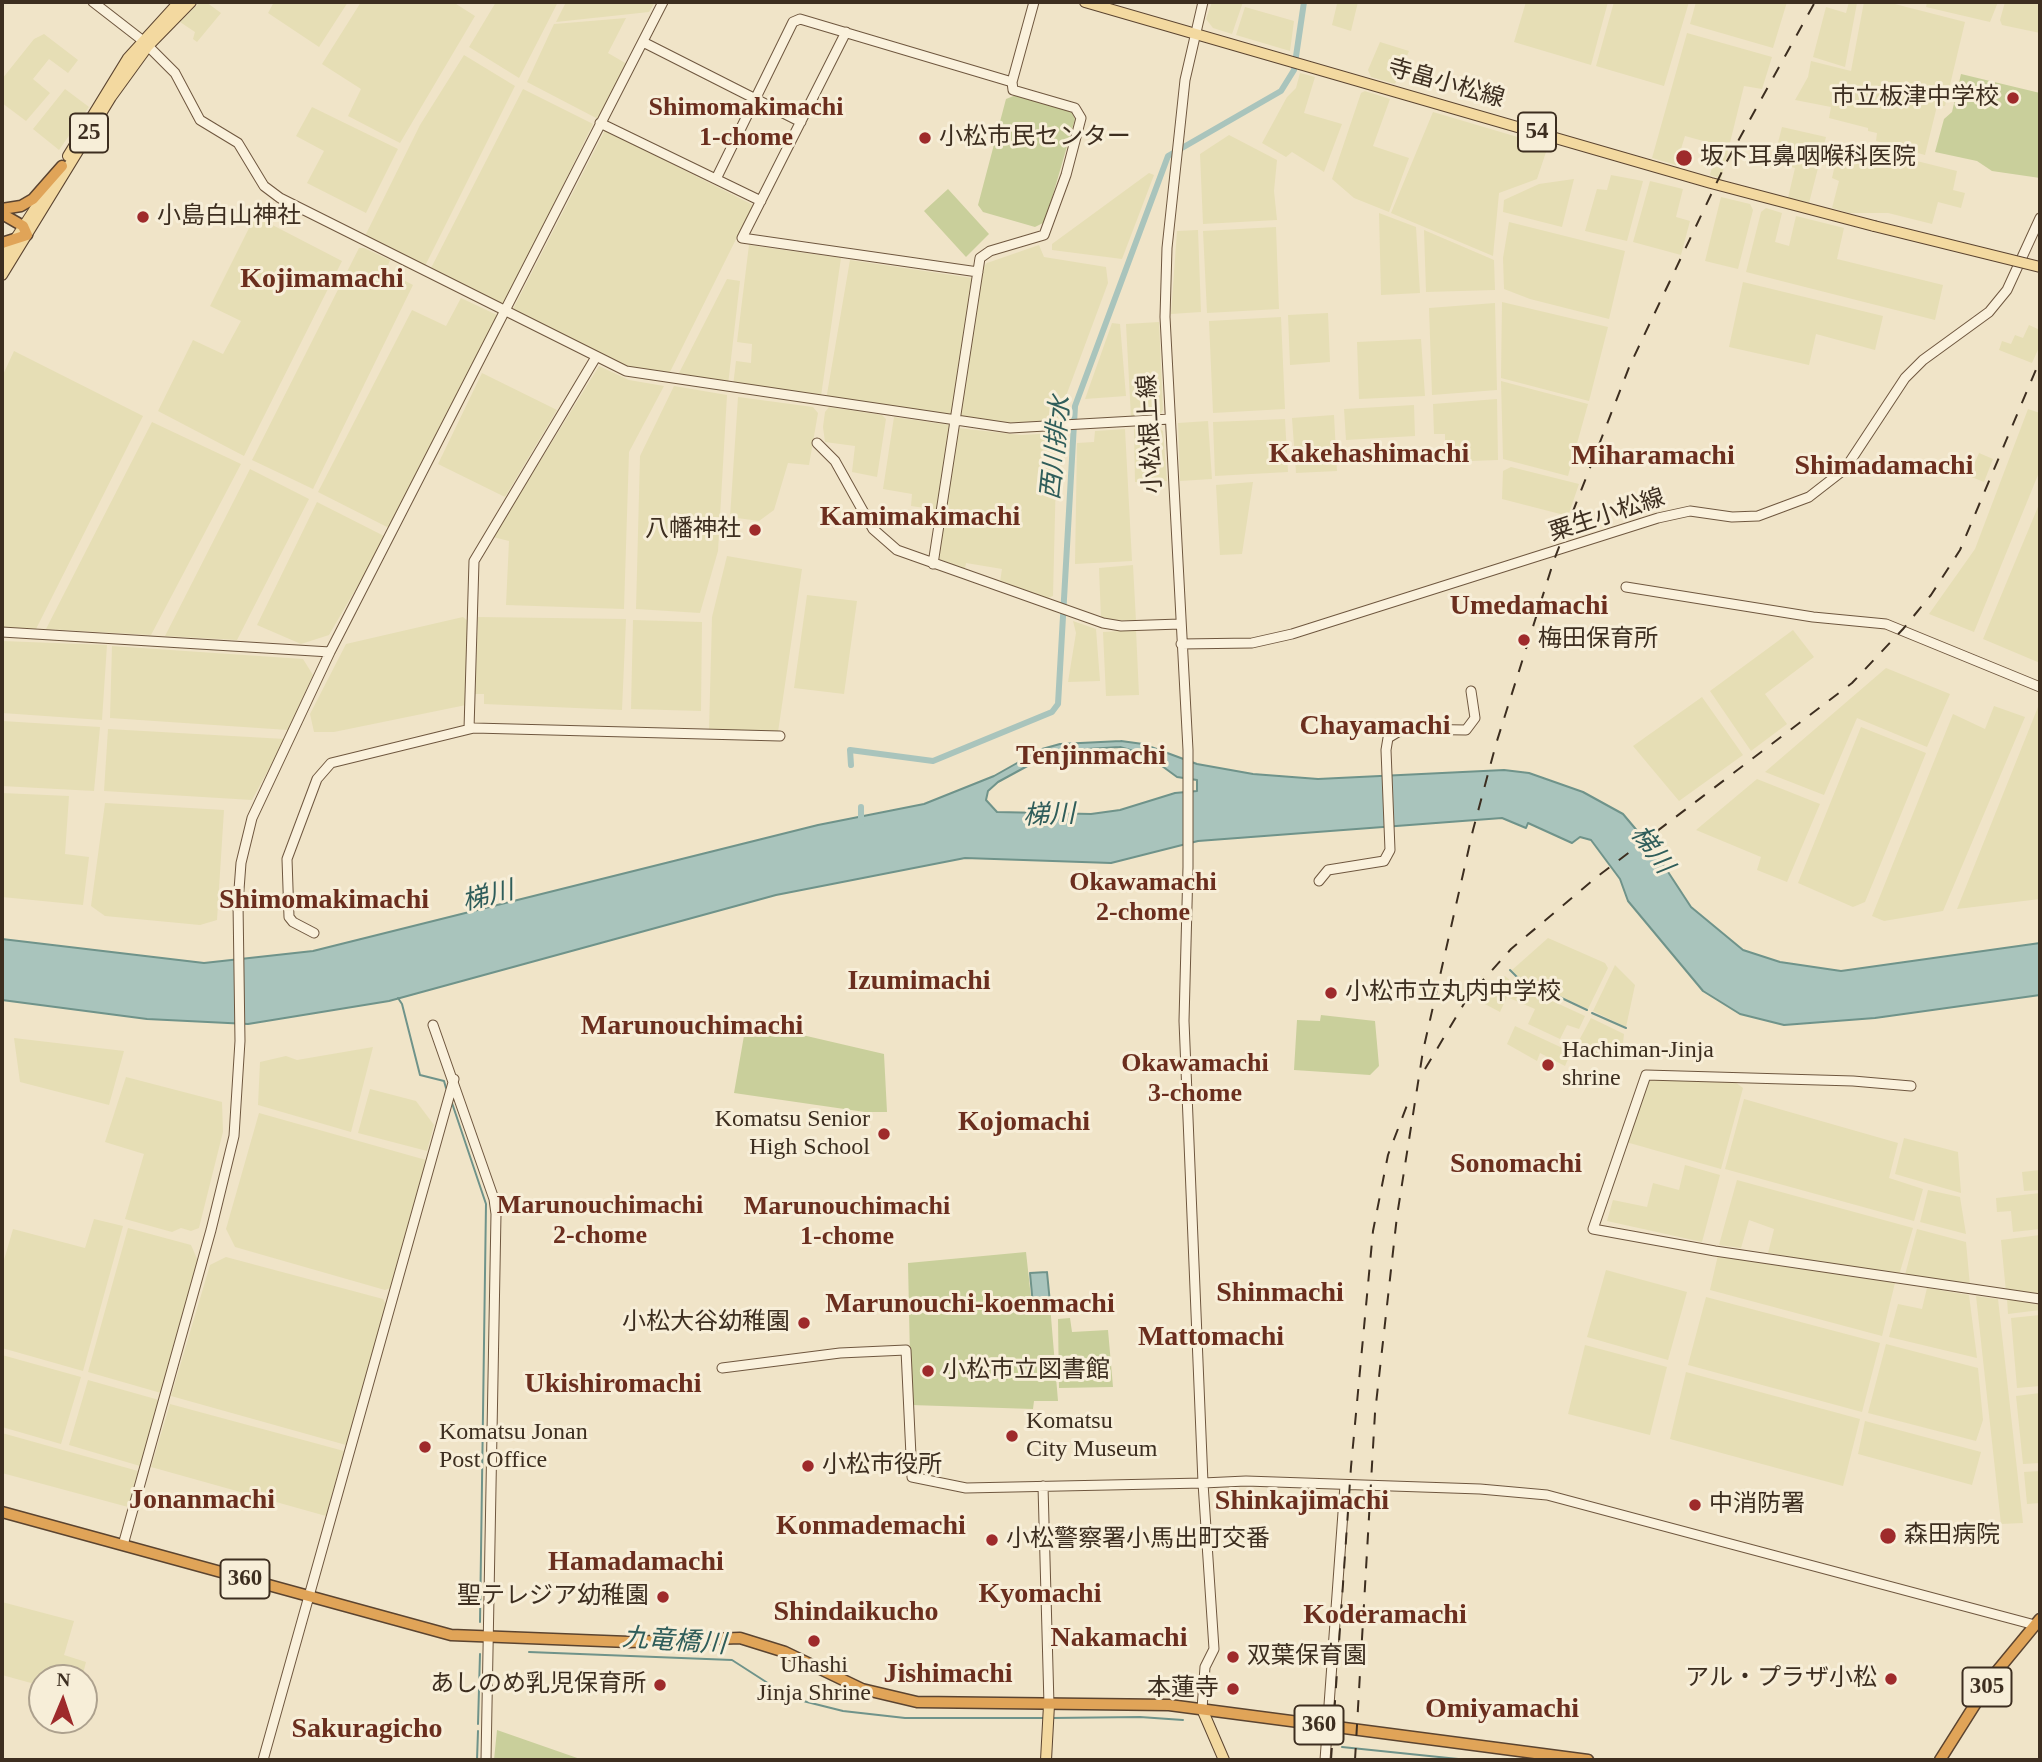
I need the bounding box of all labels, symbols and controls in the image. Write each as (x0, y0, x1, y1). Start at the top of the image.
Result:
street label: 寺畠小松線 (1384, 54, 1508, 114)
place label: 市立板津中学校 (1831, 84, 1999, 112)
marker: 市立板津中学校 (2005, 90, 2021, 106)
district label: Shimomakimachi 1-chome (648, 92, 844, 154)
road number: 54 (1518, 113, 1556, 152)
road number: 25 (70, 114, 108, 152)
place label: 小松市民センター (939, 124, 1131, 152)
marker: 小松市民センター (917, 130, 933, 146)
place label: 坂下耳鼻咽喉科医院 (1700, 144, 1916, 172)
marker: 坂下耳鼻咽喉科医院 (1674, 148, 1694, 168)
place label: 小島白山神社 (157, 203, 301, 231)
marker: 小島白山神社 (135, 209, 151, 225)
district label: Kojimamachi (240, 263, 404, 297)
street label: 小松根上線 (1133, 373, 1169, 495)
water label: 西川排水 (1036, 395, 1078, 501)
district label: Kakehashimachi (1269, 438, 1469, 472)
district label: Miharamachi (1571, 440, 1735, 474)
district label: Shimadamachi (1795, 450, 1973, 484)
street label: 粟生小松線 (1545, 484, 1669, 548)
district label: Kamimakimachi (820, 501, 1020, 535)
place label: 八幡神社 (645, 516, 741, 544)
marker: 八幡神社 (747, 522, 763, 538)
district label: Umedamachi (1450, 590, 1608, 624)
place label: 梅田保育所 (1538, 626, 1658, 654)
marker: 梅田保育所 (1516, 632, 1532, 648)
district label: Chayamachi (1300, 710, 1450, 744)
district label: Tenjinmachi (1016, 740, 1166, 774)
water label: 梯川 (1022, 800, 1076, 832)
water label: 梯川 (1623, 820, 1679, 880)
district label: Okawamachi 2-chome (1069, 867, 1217, 928)
water label: 梯川 (459, 876, 517, 918)
district label: Shimomakimachi (219, 884, 429, 918)
district label: Izumimachi (847, 965, 991, 999)
place label: 小松市立丸内中学校 (1345, 979, 1561, 1007)
marker: 小松市立丸内中学校 (1323, 985, 1339, 1001)
district label: Marunouchimachi (581, 1010, 803, 1044)
place label: Hachiman-Jinja shrine (1562, 1037, 1714, 1093)
district label: Okawamachi 3-chome (1121, 1048, 1269, 1110)
marker: Hachiman-Jinja shrine (1540, 1057, 1556, 1073)
place label: Komatsu Senior High School (715, 1106, 870, 1162)
district label: Kojomachi (958, 1106, 1090, 1140)
marker: Komatsu Senior High School (876, 1126, 892, 1142)
district label: Sonomachi (1450, 1148, 1582, 1182)
district label: Marunouchimachi 2-chome (497, 1190, 703, 1252)
district label: Marunouchimachi 1-chome (744, 1191, 950, 1252)
district label: Shinmachi (1216, 1277, 1344, 1311)
district label: Marunouchi-koenmachi (825, 1288, 1115, 1322)
place label: 小松大谷幼稚園 (622, 1309, 790, 1337)
marker: 小松大谷幼稚園 (796, 1315, 812, 1331)
district label: Mattomachi (1138, 1321, 1284, 1355)
place label: 小松市立図書館 (942, 1357, 1110, 1385)
marker: 小松市立図書館 (920, 1363, 936, 1379)
district label: Ukishiromachi (525, 1368, 701, 1402)
place label: Komatsu City Museum (1026, 1408, 1157, 1464)
place label: Komatsu Jonan Post Office (439, 1419, 588, 1475)
marker: Komatsu City Museum (1004, 1428, 1020, 1444)
marker: Komatsu Jonan Post Office (417, 1439, 433, 1455)
place label: 小松市役所 (822, 1452, 942, 1480)
marker: 小松市役所 (800, 1458, 816, 1474)
district label: Jonanmachi (129, 1484, 275, 1518)
district label: Shinkajimachi (1215, 1485, 1389, 1519)
place label: 中消防署 (1709, 1491, 1805, 1519)
marker: 中消防署 (1687, 1497, 1703, 1513)
district label: Konmademachi (776, 1510, 966, 1544)
place label: 森田病院 (1904, 1522, 2000, 1550)
place label: 小松警察署小馬出町交番 (1006, 1526, 1270, 1554)
marker: 森田病院 (1878, 1526, 1898, 1546)
marker: 小松警察署小馬出町交番 (984, 1532, 1000, 1548)
district label: Hamadamachi (548, 1546, 724, 1580)
road number: 360 (220, 1560, 270, 1598)
district label: Kyomachi (979, 1578, 1101, 1612)
place label: 聖テレジア幼稚園 (457, 1583, 649, 1611)
marker: 聖テレジア幼稚園 (655, 1589, 671, 1605)
district label: Shindaikucho (774, 1596, 938, 1630)
district label: Koderamachi (1303, 1599, 1467, 1633)
district label: Nakamachi (1051, 1622, 1187, 1656)
water label: 九竜橋川 (621, 1623, 727, 1661)
marker: Uhashi Jinja Shrine (806, 1633, 822, 1649)
place label: 双葉保育園 (1247, 1643, 1367, 1671)
marker: 双葉保育園 (1225, 1649, 1241, 1665)
place label: Uhashi Jinja Shrine (757, 1652, 871, 1708)
district label: Jishimachi (883, 1658, 1013, 1692)
north arrow (28, 1664, 98, 1734)
place label: アル・プラザ小松 (1685, 1665, 1877, 1693)
road number: 305 (1962, 1668, 2011, 1706)
text: N (56, 1669, 71, 1690)
place label: あしのめ乳児保育所 (430, 1671, 646, 1699)
marker: アル・プラザ小松 (1883, 1671, 1899, 1687)
place label: 本蓮寺 (1147, 1675, 1219, 1703)
marker: あしのめ乳児保育所 (652, 1677, 668, 1693)
marker: 本蓮寺 (1225, 1681, 1241, 1697)
district label: Omiyamachi (1425, 1693, 1579, 1727)
road number: 360 (1294, 1706, 1344, 1744)
district label: Sakuragicho (292, 1713, 442, 1747)

